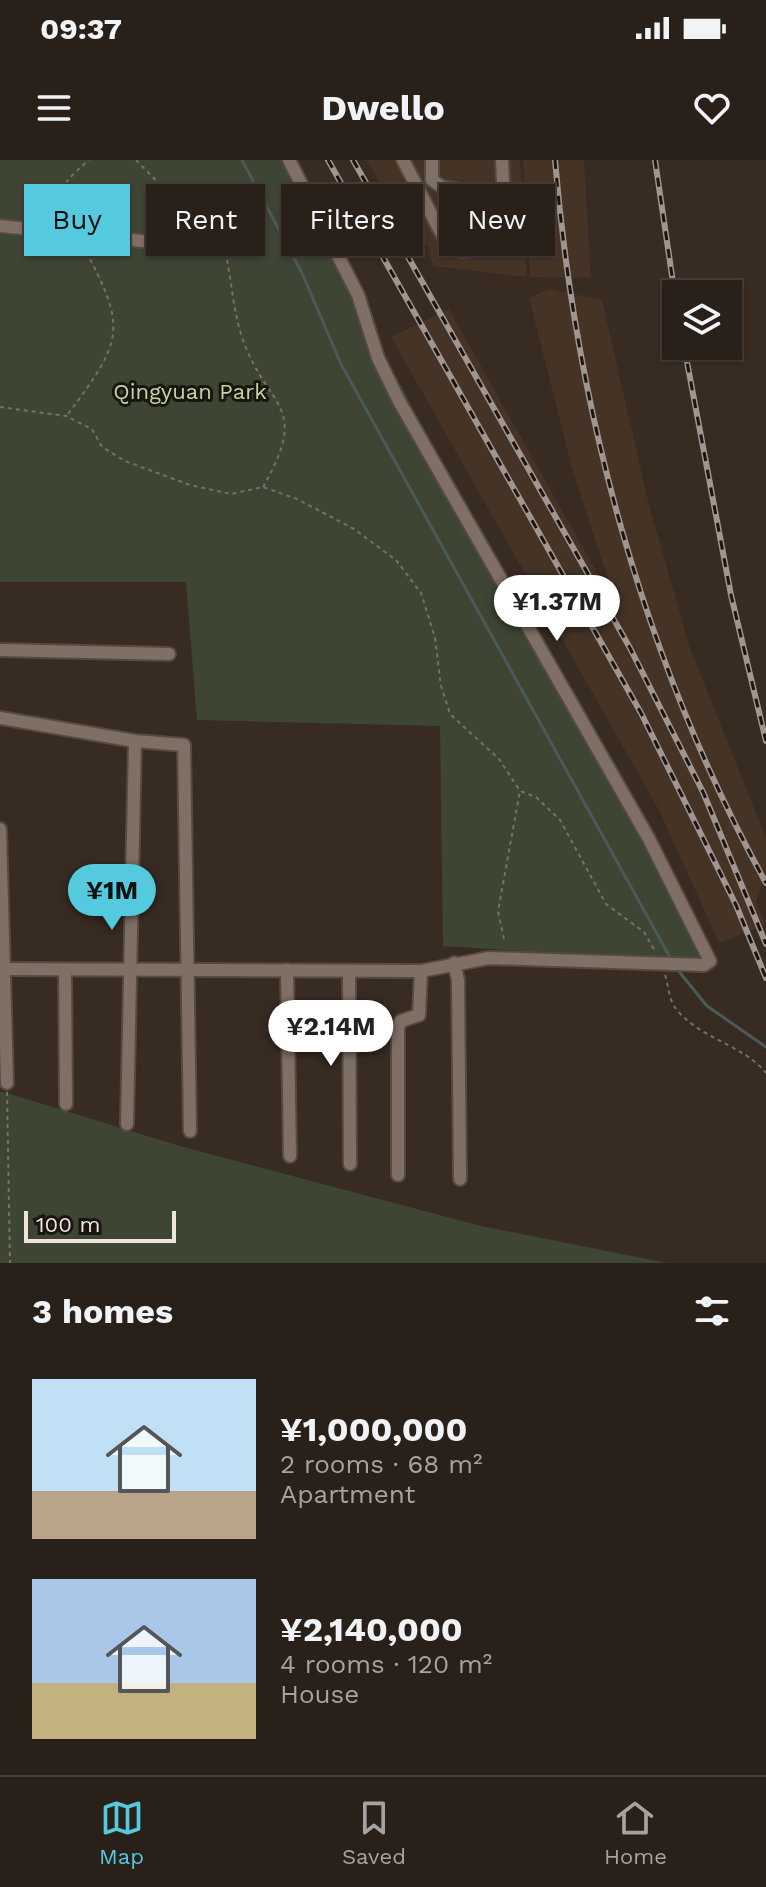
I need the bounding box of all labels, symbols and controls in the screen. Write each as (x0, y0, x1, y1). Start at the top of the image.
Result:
text: 09:37 (40, 11, 122, 46)
icon: menu (32, 86, 76, 130)
icon: heart (690, 86, 734, 130)
text: Dwello (321, 87, 445, 129)
chip: Buy (24, 184, 130, 256)
chip: Rent (146, 184, 265, 256)
chip: Filters (281, 184, 423, 256)
chip: New (439, 184, 555, 256)
map controls (662, 280, 742, 360)
button: layers (662, 280, 742, 360)
park label: Qingyuan Park (113, 379, 267, 404)
pin: ¥1.37M (492, 575, 622, 643)
text: ¥1.37M (512, 586, 602, 616)
pin: ¥1M (73, 864, 151, 932)
text: ¥1M (86, 875, 138, 905)
pin: ¥2.14M (266, 1000, 396, 1068)
text: ¥2.14M (286, 1011, 376, 1041)
scale bar (24, 1207, 176, 1243)
text: 100 m (36, 1212, 100, 1237)
icon: filters (690, 1289, 734, 1333)
text: 3 homes (32, 1291, 173, 1331)
text: ¥1,000,000 (280, 1409, 467, 1449)
icon: home (96, 1411, 192, 1507)
text: 2 rooms · 68 m² (280, 1449, 482, 1479)
text: Apartment (280, 1479, 416, 1509)
text: ¥2,140,000 (280, 1609, 463, 1649)
icon: home (96, 1611, 192, 1707)
text: 4 rooms · 120 m² (280, 1649, 492, 1679)
text: House (280, 1679, 359, 1709)
tab: Map (99, 1796, 144, 1869)
tab: Saved (342, 1796, 406, 1869)
tab: Home (604, 1796, 667, 1869)

